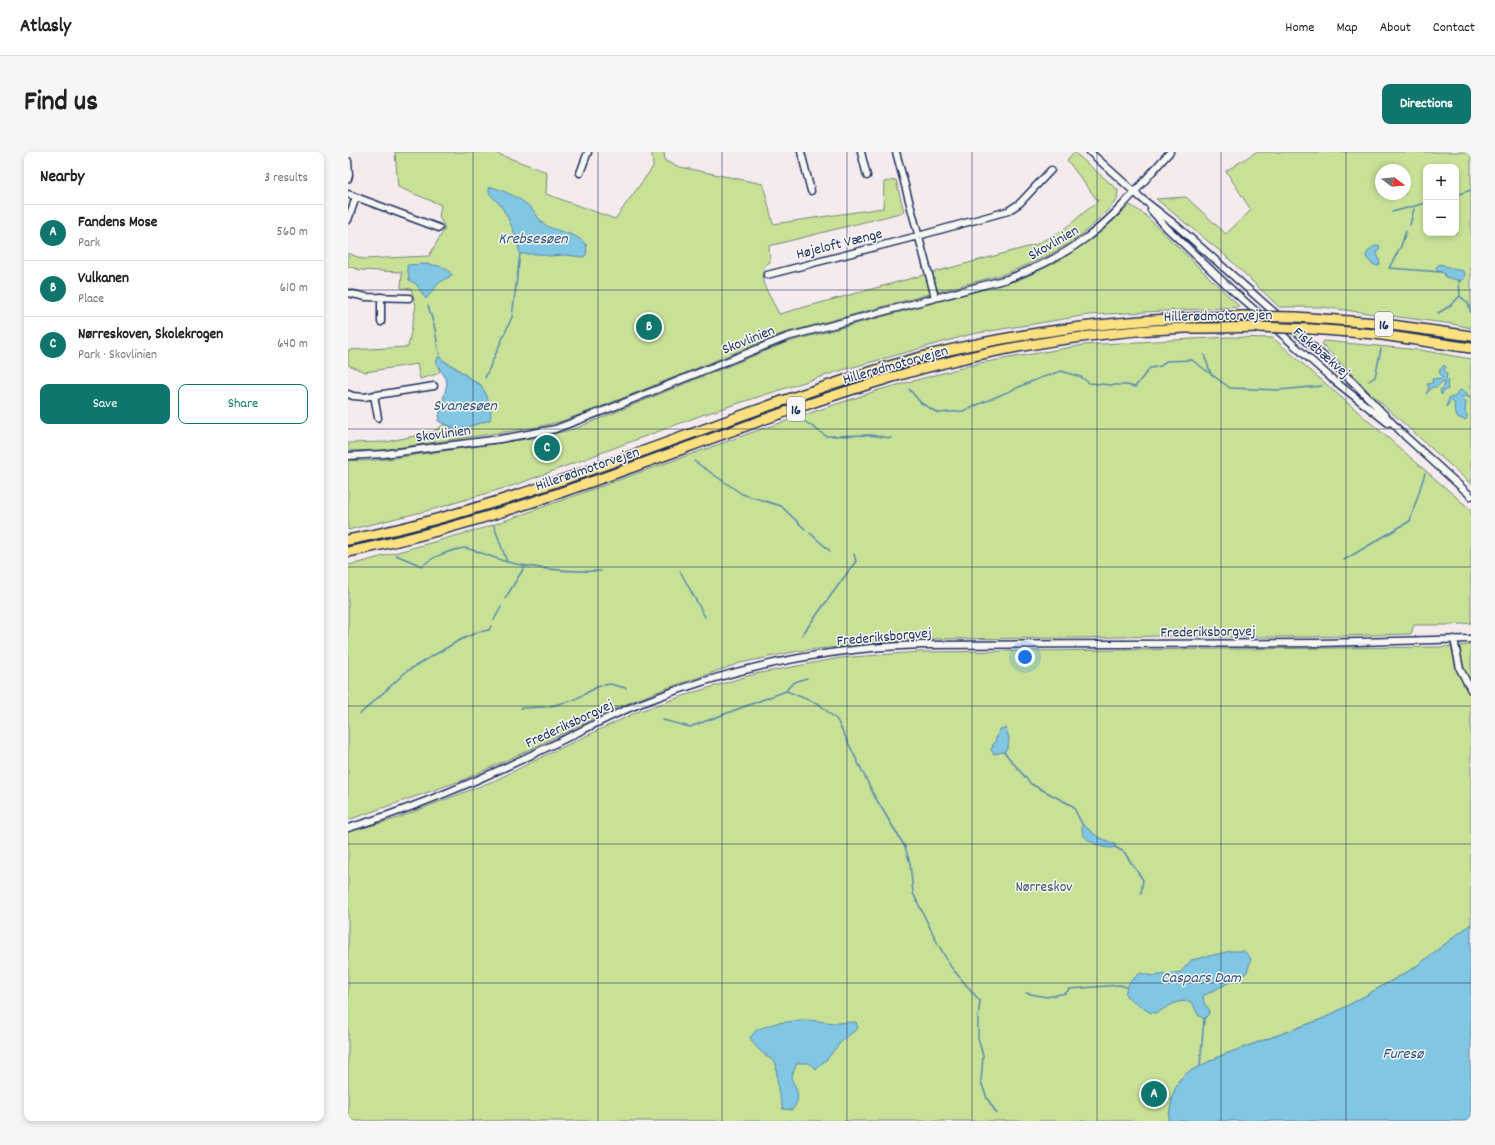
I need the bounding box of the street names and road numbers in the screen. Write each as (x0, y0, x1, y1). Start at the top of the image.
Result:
street label: Skovlinien (1025, 220, 1083, 267)
street label: Højeloft Vænge (794, 224, 885, 266)
street label: Hillerødmotorvejen (1164, 305, 1273, 329)
road number: 16 (1375, 312, 1393, 336)
street label: Skovlinien (719, 320, 779, 361)
street label: Fiskebækvej (1287, 322, 1354, 385)
street label: Hillerødmotorvejen (840, 340, 951, 391)
road number: 16 (787, 397, 805, 421)
street label: Skovlinien (414, 420, 472, 450)
street label: Hillerødmotorvejen (533, 442, 643, 498)
street label: Frederiksborgvej (1160, 621, 1256, 645)
street label: Frederiksborgvej (836, 623, 933, 653)
street label: Frederiksborgvej (522, 695, 618, 755)

